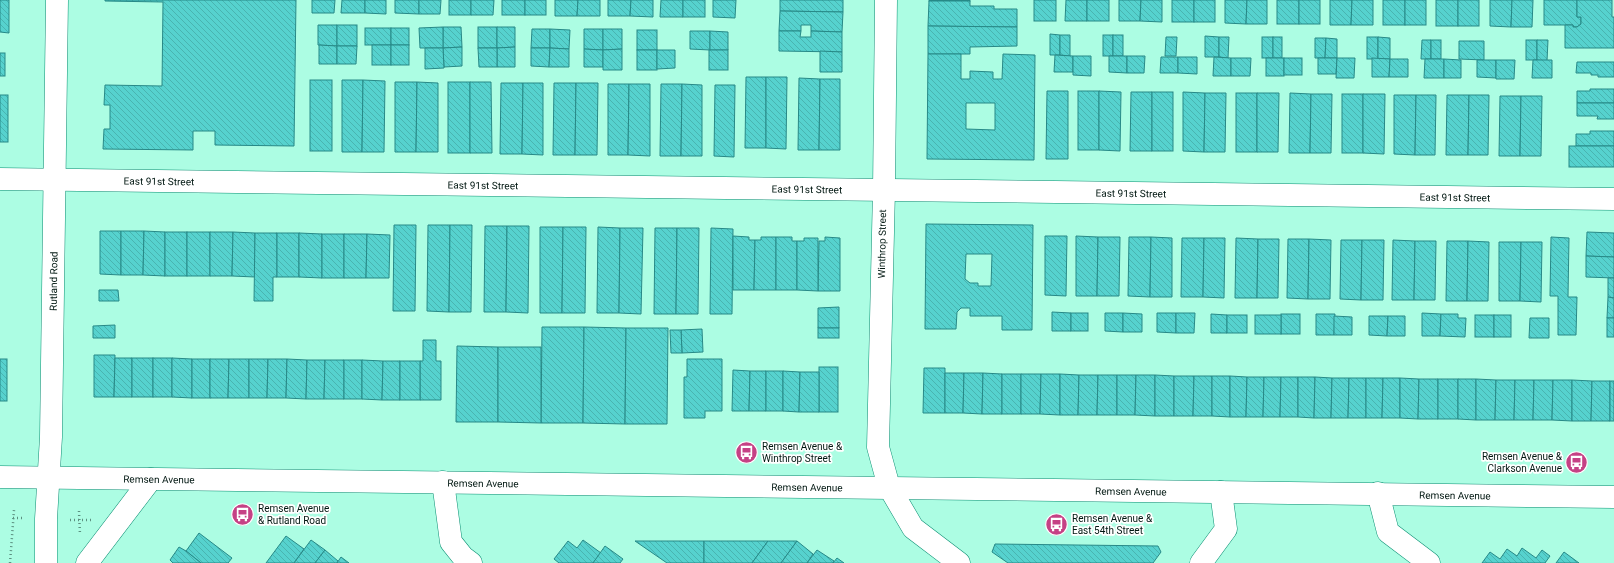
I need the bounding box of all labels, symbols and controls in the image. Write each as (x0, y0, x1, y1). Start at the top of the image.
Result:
street label: East 91st Street (124, 175, 194, 187)
street label: East 91st Street (448, 179, 518, 191)
street label: East 91st Street (772, 183, 842, 195)
street label: East 91st Street (1096, 187, 1166, 199)
street label: East 91st Street (1419, 191, 1490, 203)
street label: Winthrop Street (876, 209, 888, 279)
street label: Rutland Road (47, 251, 59, 311)
bus stop icon: Remsen Avenue & Winthrop Street (733, 439, 759, 465)
place label: Remsen Avenue & Winthrop Street (762, 441, 843, 464)
bus stop icon: Remsen Avenue & Clarkson Avenue (1564, 449, 1590, 475)
place label: Remsen Avenue & Clarkson Avenue (1482, 451, 1563, 474)
street label: Remsen Avenue (123, 473, 195, 485)
street label: Remsen Avenue (447, 477, 519, 489)
street label: Remsen Avenue (771, 481, 843, 493)
street label: Remsen Avenue (1095, 485, 1167, 497)
street label: Remsen Avenue (1419, 489, 1491, 501)
bus stop icon: Remsen Avenue & Rutland Road (230, 501, 256, 527)
place label: Remsen Avenue & Rutland Road (258, 503, 329, 526)
bus stop icon: Remsen Avenue & East 54th Street (1044, 511, 1070, 537)
place label: Remsen Avenue & East 54th Street (1072, 513, 1153, 536)

